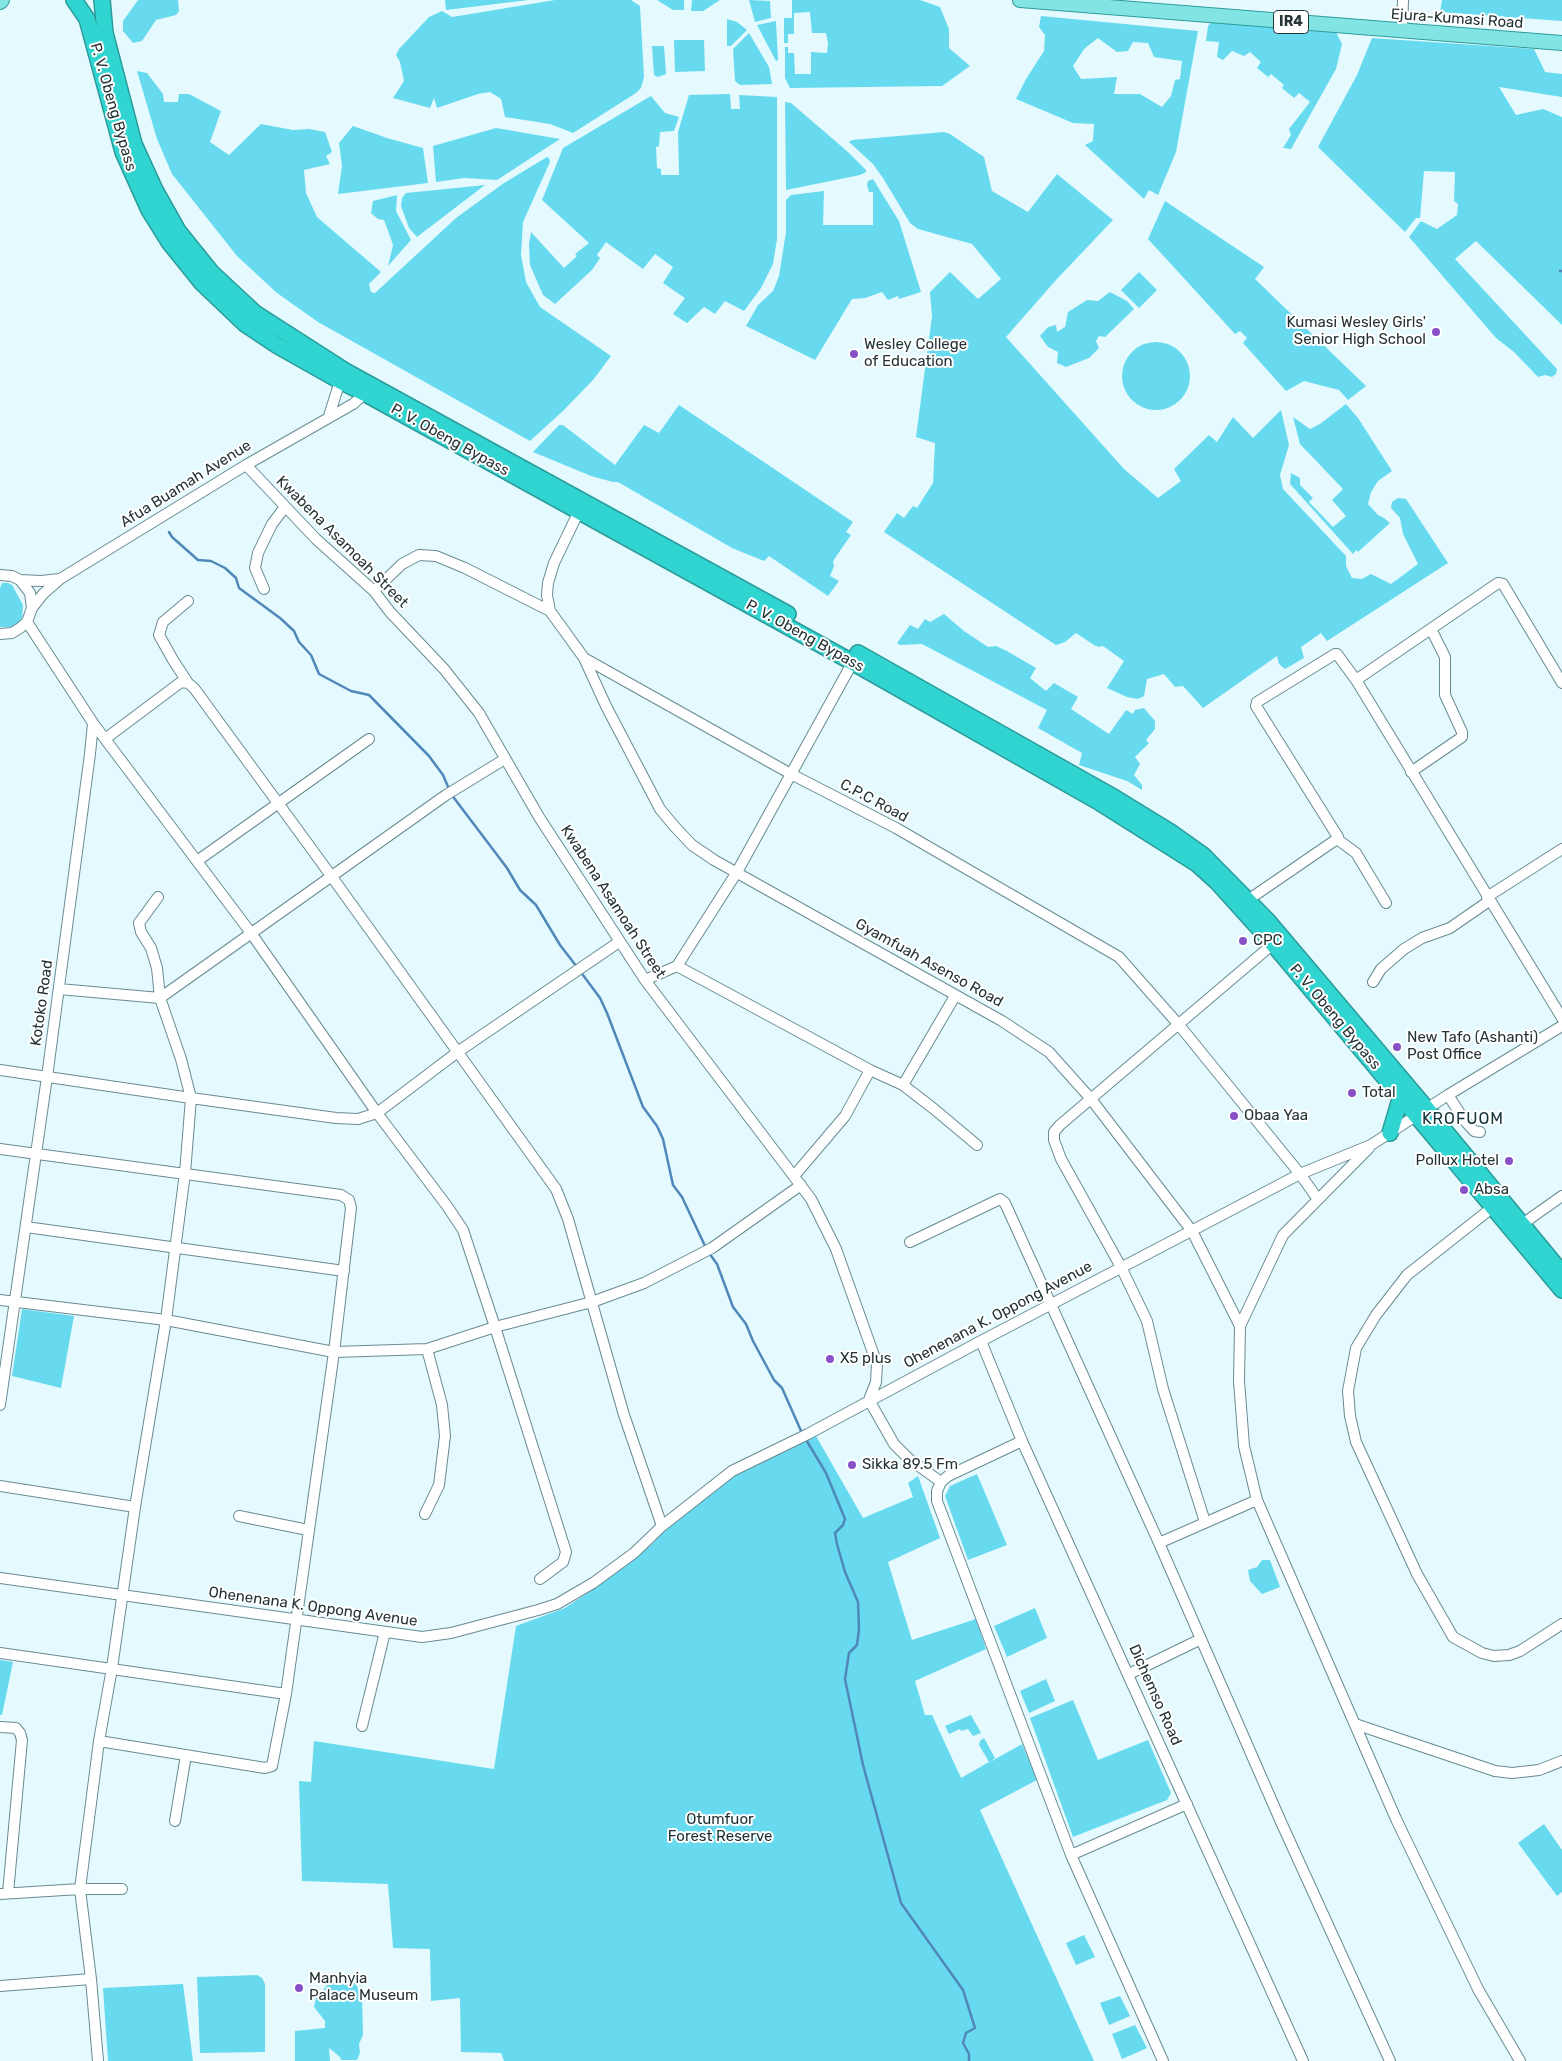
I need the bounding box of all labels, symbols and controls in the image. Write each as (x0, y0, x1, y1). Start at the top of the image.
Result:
street label: Ejura-Kumasi Road (1390, 5, 1524, 33)
road number: IR4 (1274, 11, 1308, 34)
street label: P. V. Obeng Bypass (86, 41, 140, 173)
place label: Kumasi Wesley Girls' Senior High School (1287, 314, 1426, 349)
marker: Kumasi Wesley Girls' Senior High School (1430, 326, 1442, 338)
place label: Wesley College of Education (864, 336, 967, 371)
marker: Wesley College of Education (848, 348, 860, 360)
street label: P. V. Obeng Bypass (388, 400, 512, 480)
street label: Afua Buamah Avenue (117, 436, 255, 532)
street label: Kwabena Asamoah Street (272, 472, 412, 612)
street label: P. V. Obeng Bypass (743, 596, 867, 676)
street label: C.P.C Road (837, 776, 911, 826)
street label: Kwabena Asamoah Street (557, 822, 669, 982)
street label: Gyamfuah Asenso Road (852, 915, 1006, 1011)
place label: CPC (1253, 932, 1283, 950)
marker: CPC (1237, 935, 1249, 947)
street label: Kotoko Road (27, 959, 57, 1047)
street label: P. V. Obeng Bypass (1286, 961, 1384, 1073)
place label: New Tafo (Ashanti) Post Office (1407, 1029, 1538, 1064)
marker: New Tafo (Ashanti) Post Office (1391, 1041, 1403, 1053)
place label: Total (1362, 1084, 1396, 1102)
marker: Total (1346, 1087, 1358, 1099)
place label: Obaa Yaa (1244, 1107, 1308, 1125)
district label: KROFUOM (1421, 1109, 1505, 1129)
marker: Obaa Yaa (1228, 1110, 1240, 1122)
place label: Pollux Hotel (1416, 1152, 1499, 1170)
marker: Pollux Hotel (1503, 1155, 1515, 1167)
place label: Absa (1474, 1181, 1509, 1199)
marker: Absa (1458, 1184, 1470, 1196)
street label: Ohenenana K. Oppong Avenue (901, 1258, 1095, 1372)
place label: X5 plus (840, 1350, 891, 1368)
marker: X5 plus (824, 1353, 836, 1365)
place label: Sikka 89.5 Fm (862, 1456, 958, 1474)
marker: Sikka 89.5 Fm (846, 1459, 858, 1471)
street label: Ohenenana K. Oppong Avenue (207, 1583, 419, 1631)
street label: Dichemso Road (1125, 1642, 1185, 1748)
park label: Otumfuor Forest Reserve (668, 1811, 772, 1846)
place label: Manhyia Palace Museum (309, 1970, 418, 2005)
marker: Manhyia Palace Museum (293, 1982, 305, 1994)

